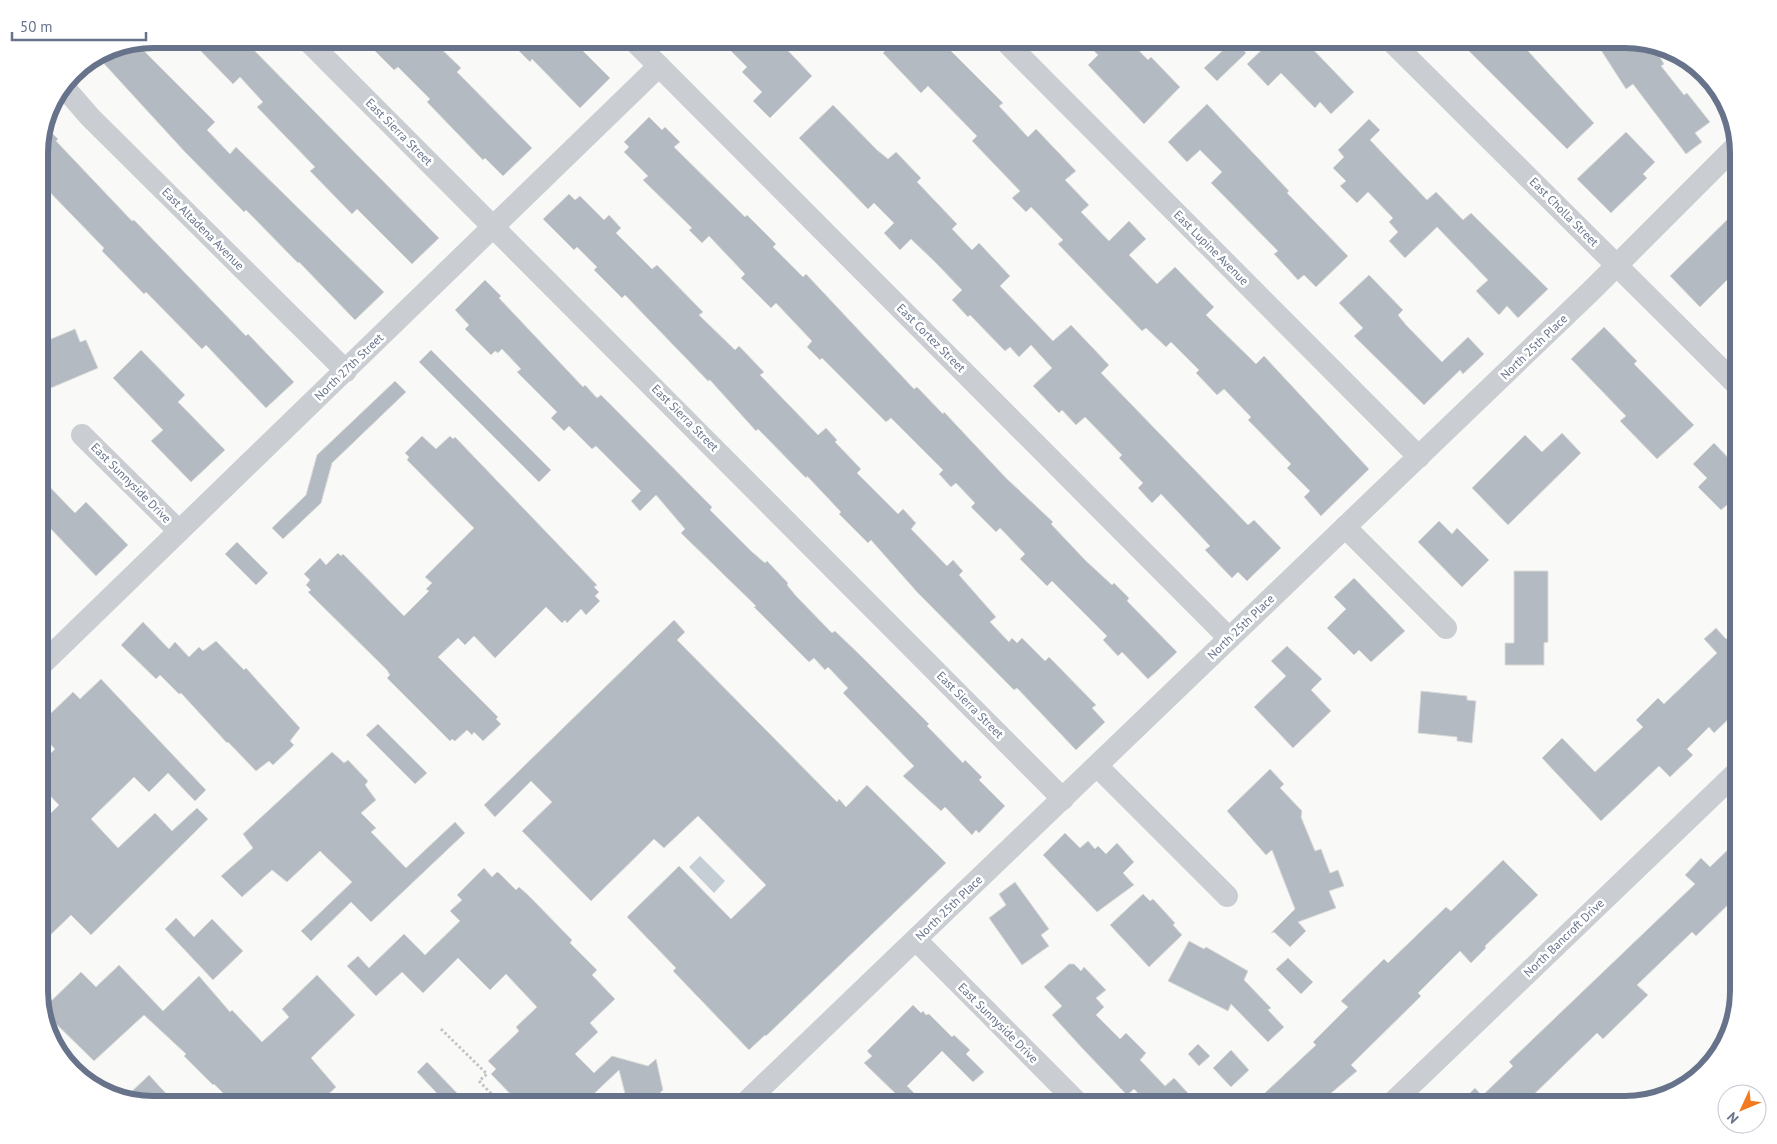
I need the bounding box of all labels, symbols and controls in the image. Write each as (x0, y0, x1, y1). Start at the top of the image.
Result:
scale bar (12, 10, 146, 42)
text: 50 m (20, 17, 53, 36)
street label: East Sierra Street (363, 95, 436, 168)
street label: East Cholla Street (1527, 174, 1602, 249)
street label: East Altadena Avenue (159, 184, 248, 273)
street label: East Lupine Avenue (1171, 207, 1252, 288)
street label: East Cortez Street (894, 300, 969, 375)
street label: North 25th Place (1497, 311, 1570, 382)
street label: North 27th Street (311, 330, 386, 403)
street label: East Sierra Street (649, 381, 722, 454)
street label: East Sunnyside Drive (88, 439, 175, 526)
street label: North 25th Place (1204, 591, 1277, 662)
street label: East Sierra Street (934, 668, 1007, 741)
street label: North 25th Place (912, 872, 985, 943)
street label: North Bancroft Drive (1520, 895, 1607, 980)
street label: East Sunnyside Drive (955, 979, 1042, 1066)
north arrow (1717, 1084, 1767, 1134)
text: N (1723, 1108, 1742, 1128)

